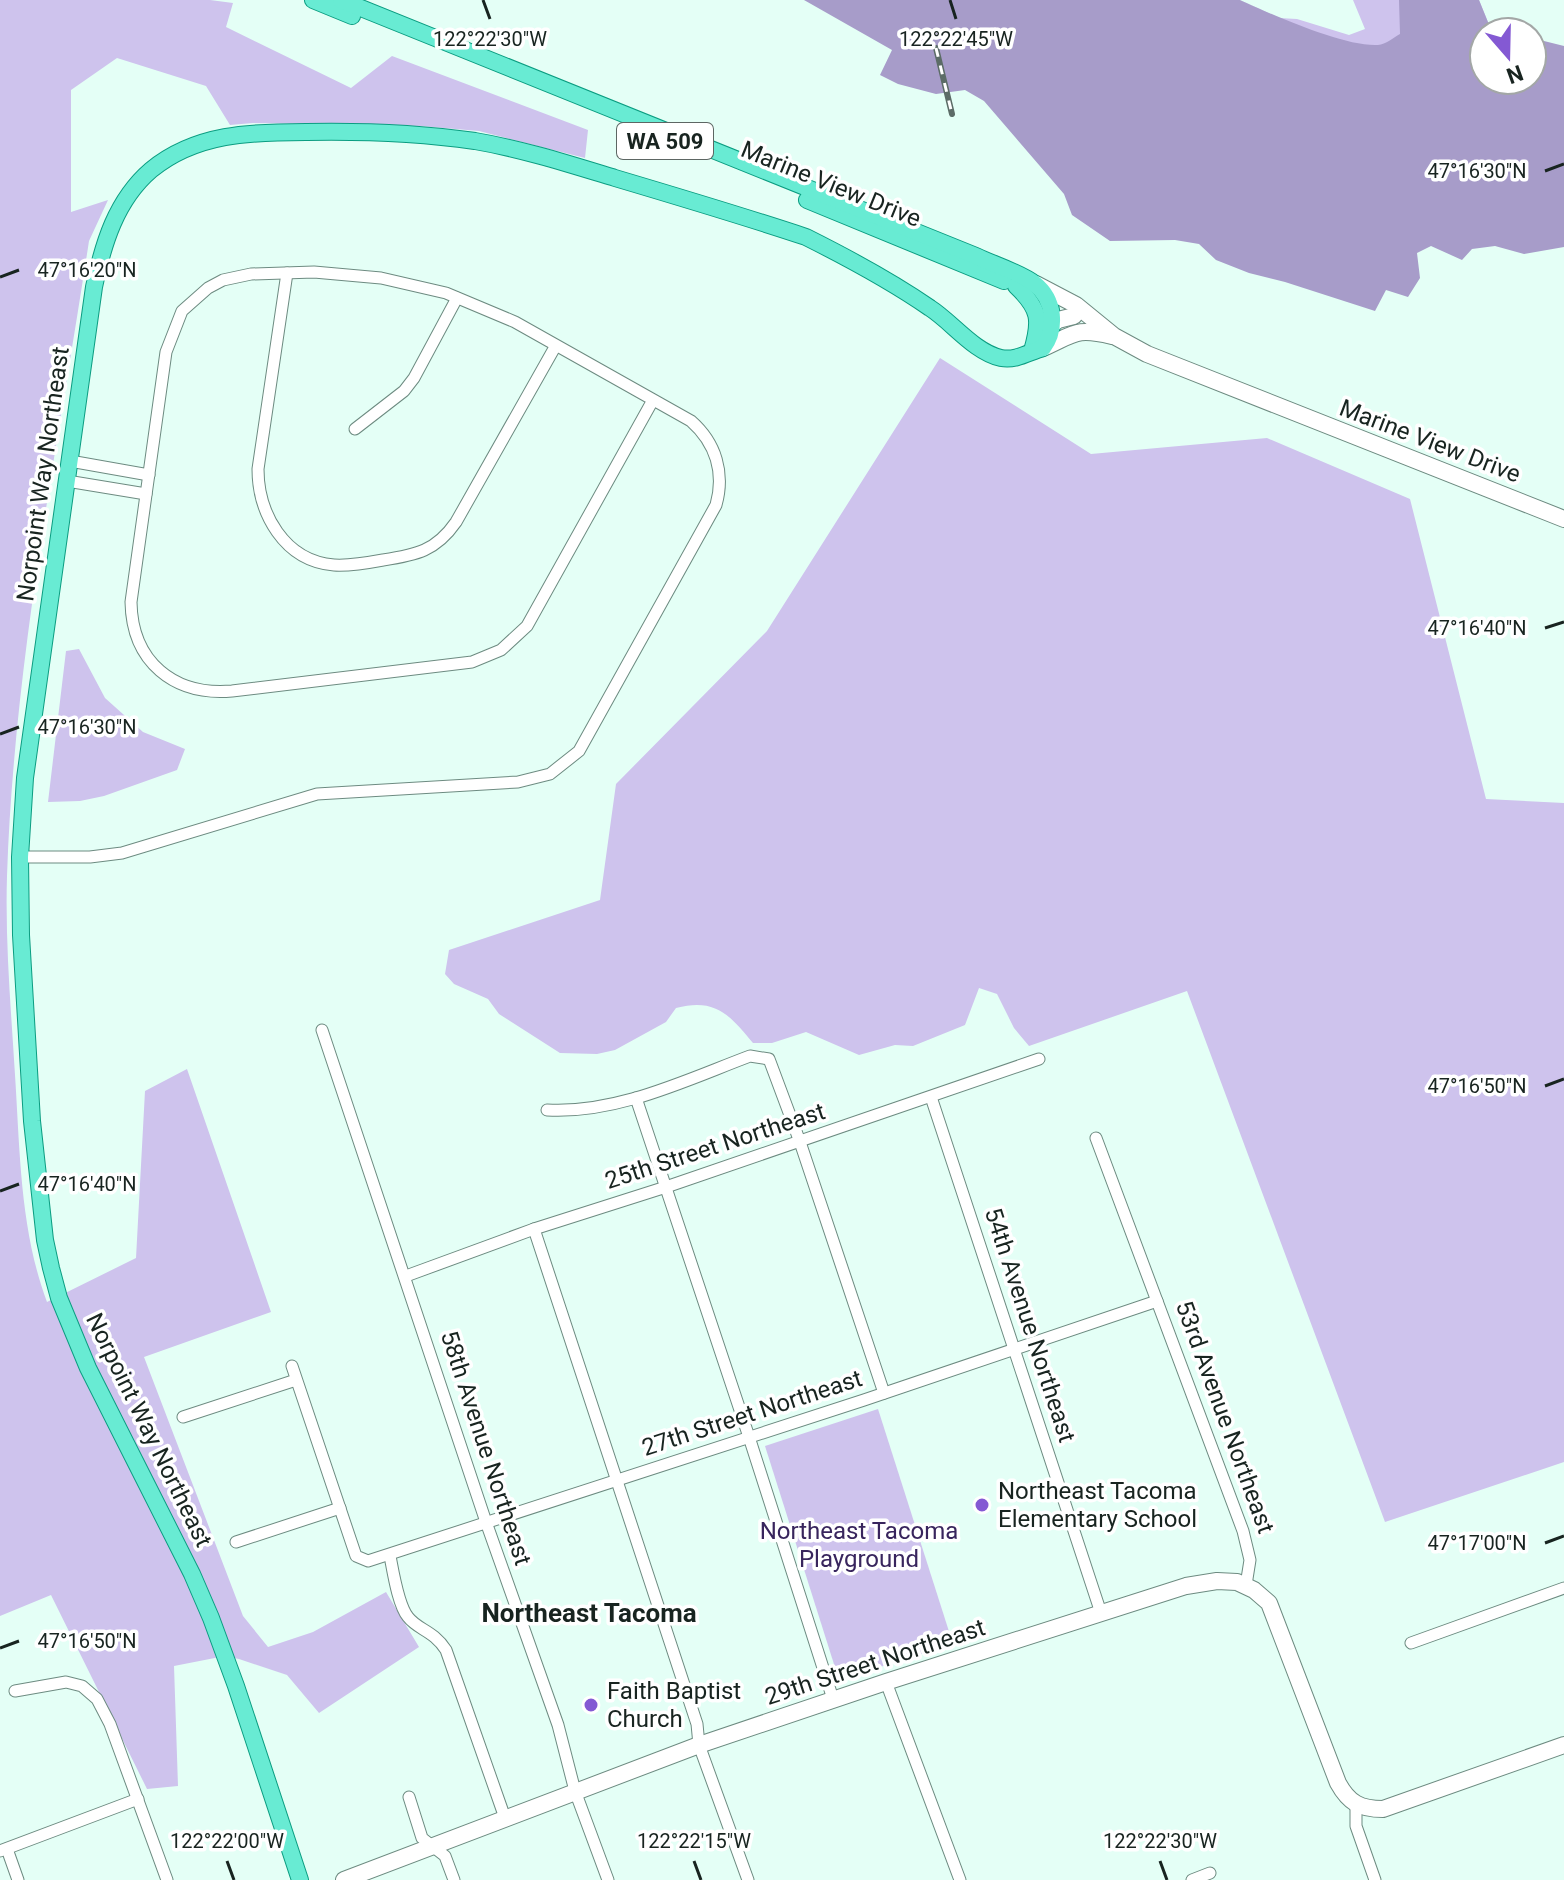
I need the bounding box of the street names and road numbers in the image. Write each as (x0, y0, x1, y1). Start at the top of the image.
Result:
road number: WA 509 (617, 123, 713, 159)
street label: Marine View Drive (737, 135, 925, 233)
street label: Norpoint Way Northeast (11, 345, 75, 603)
street label: Marine View Drive (1336, 394, 1524, 488)
street label: 25th Street Northeast (601, 1097, 829, 1195)
street label: 54th Avenue Northeast (979, 1204, 1081, 1446)
street label: 53rd Avenue Northeast (1170, 1297, 1280, 1537)
street label: Norpoint Way Northeast (80, 1308, 218, 1552)
street label: 58th Avenue Northeast (435, 1327, 537, 1569)
street label: 27th Street Northeast (638, 1364, 866, 1462)
street label: 29th Street Northeast (761, 1613, 989, 1711)

